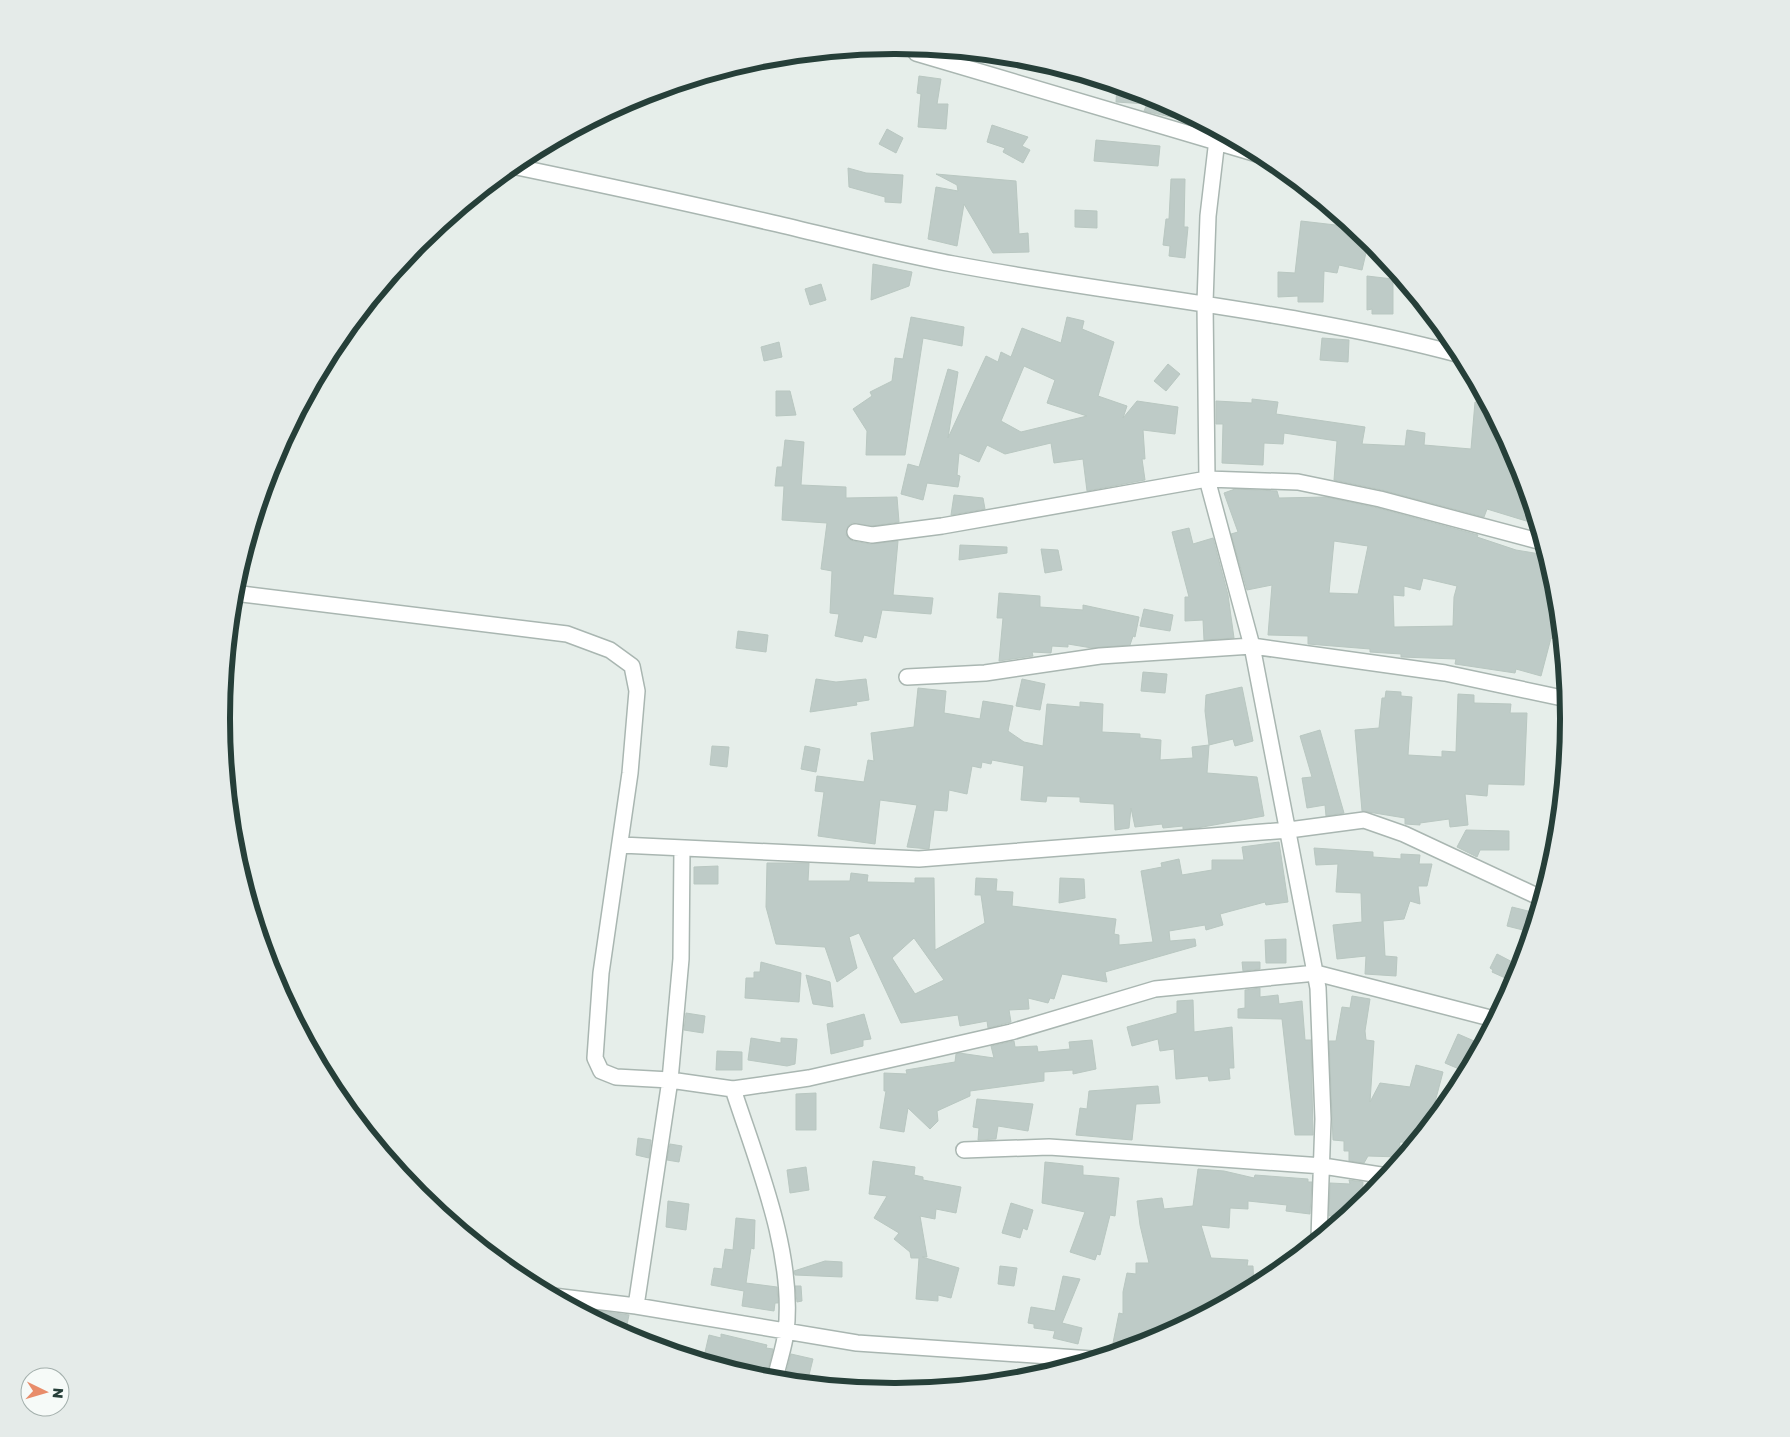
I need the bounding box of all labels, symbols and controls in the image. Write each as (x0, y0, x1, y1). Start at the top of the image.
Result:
north arrow (20, 1367, 70, 1417)
text: N (50, 1387, 67, 1399)

